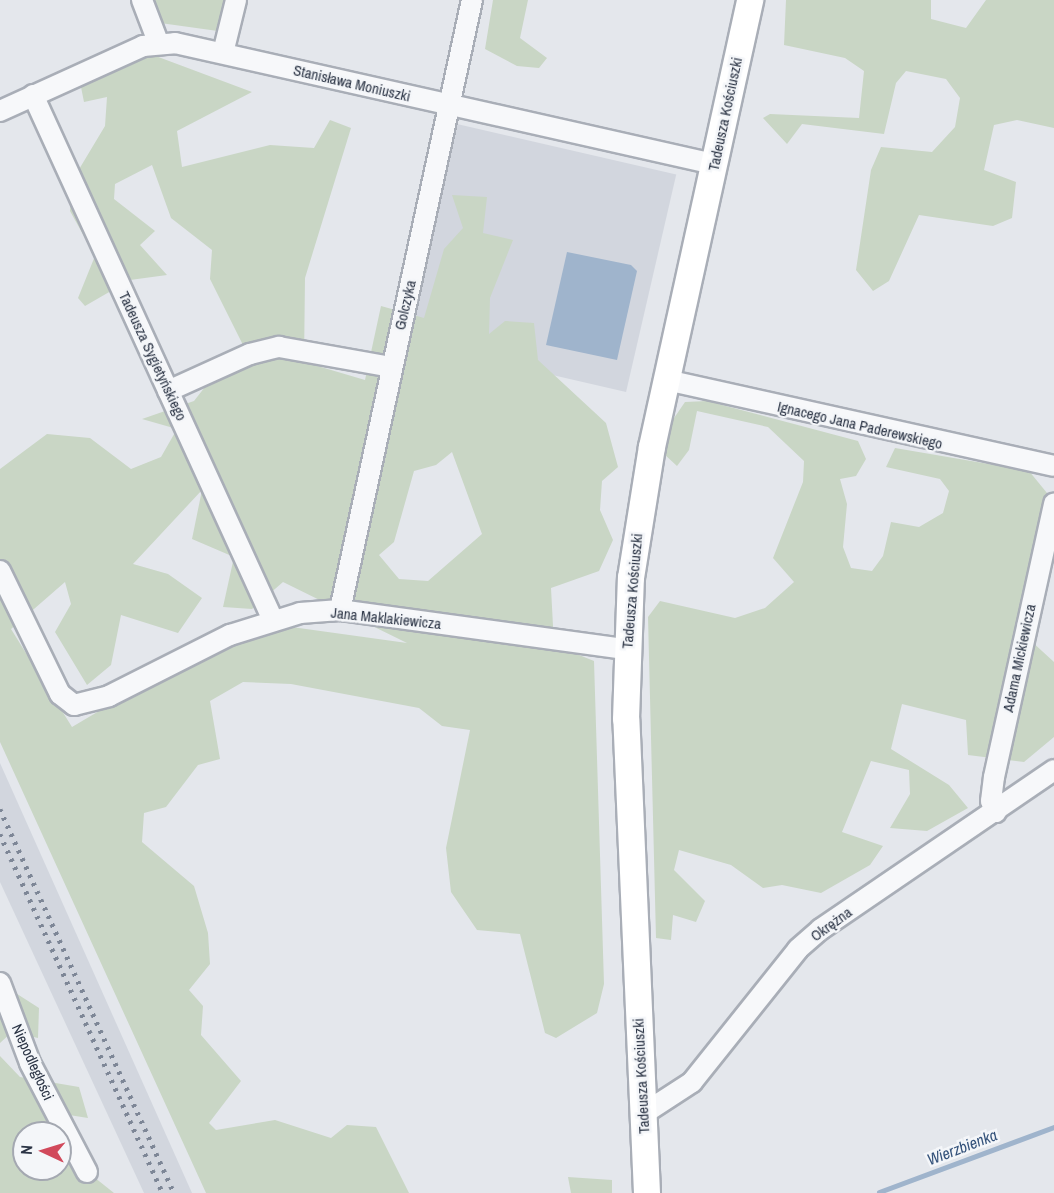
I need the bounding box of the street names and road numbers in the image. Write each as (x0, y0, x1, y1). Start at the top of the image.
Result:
street label: Tadeusza Kościuszki (704, 56, 746, 172)
street label: Stanisława Moniuszki (292, 61, 412, 105)
street label: Golczyka (391, 278, 419, 332)
street label: Tadeusza Sygietyńskiego (115, 289, 191, 423)
street label: Ignacego Jana Paderewskiego (776, 397, 944, 453)
street label: Tadeusza Kościuszki (618, 533, 646, 649)
street label: Adama Mickiewicza (999, 602, 1039, 714)
street label: Jana Maklakiewicza (330, 603, 442, 633)
street label: Okrężna (807, 903, 855, 945)
street label: Tadeusza Kościuszki (629, 1018, 653, 1134)
street label: Niepodległości (8, 1021, 58, 1103)

